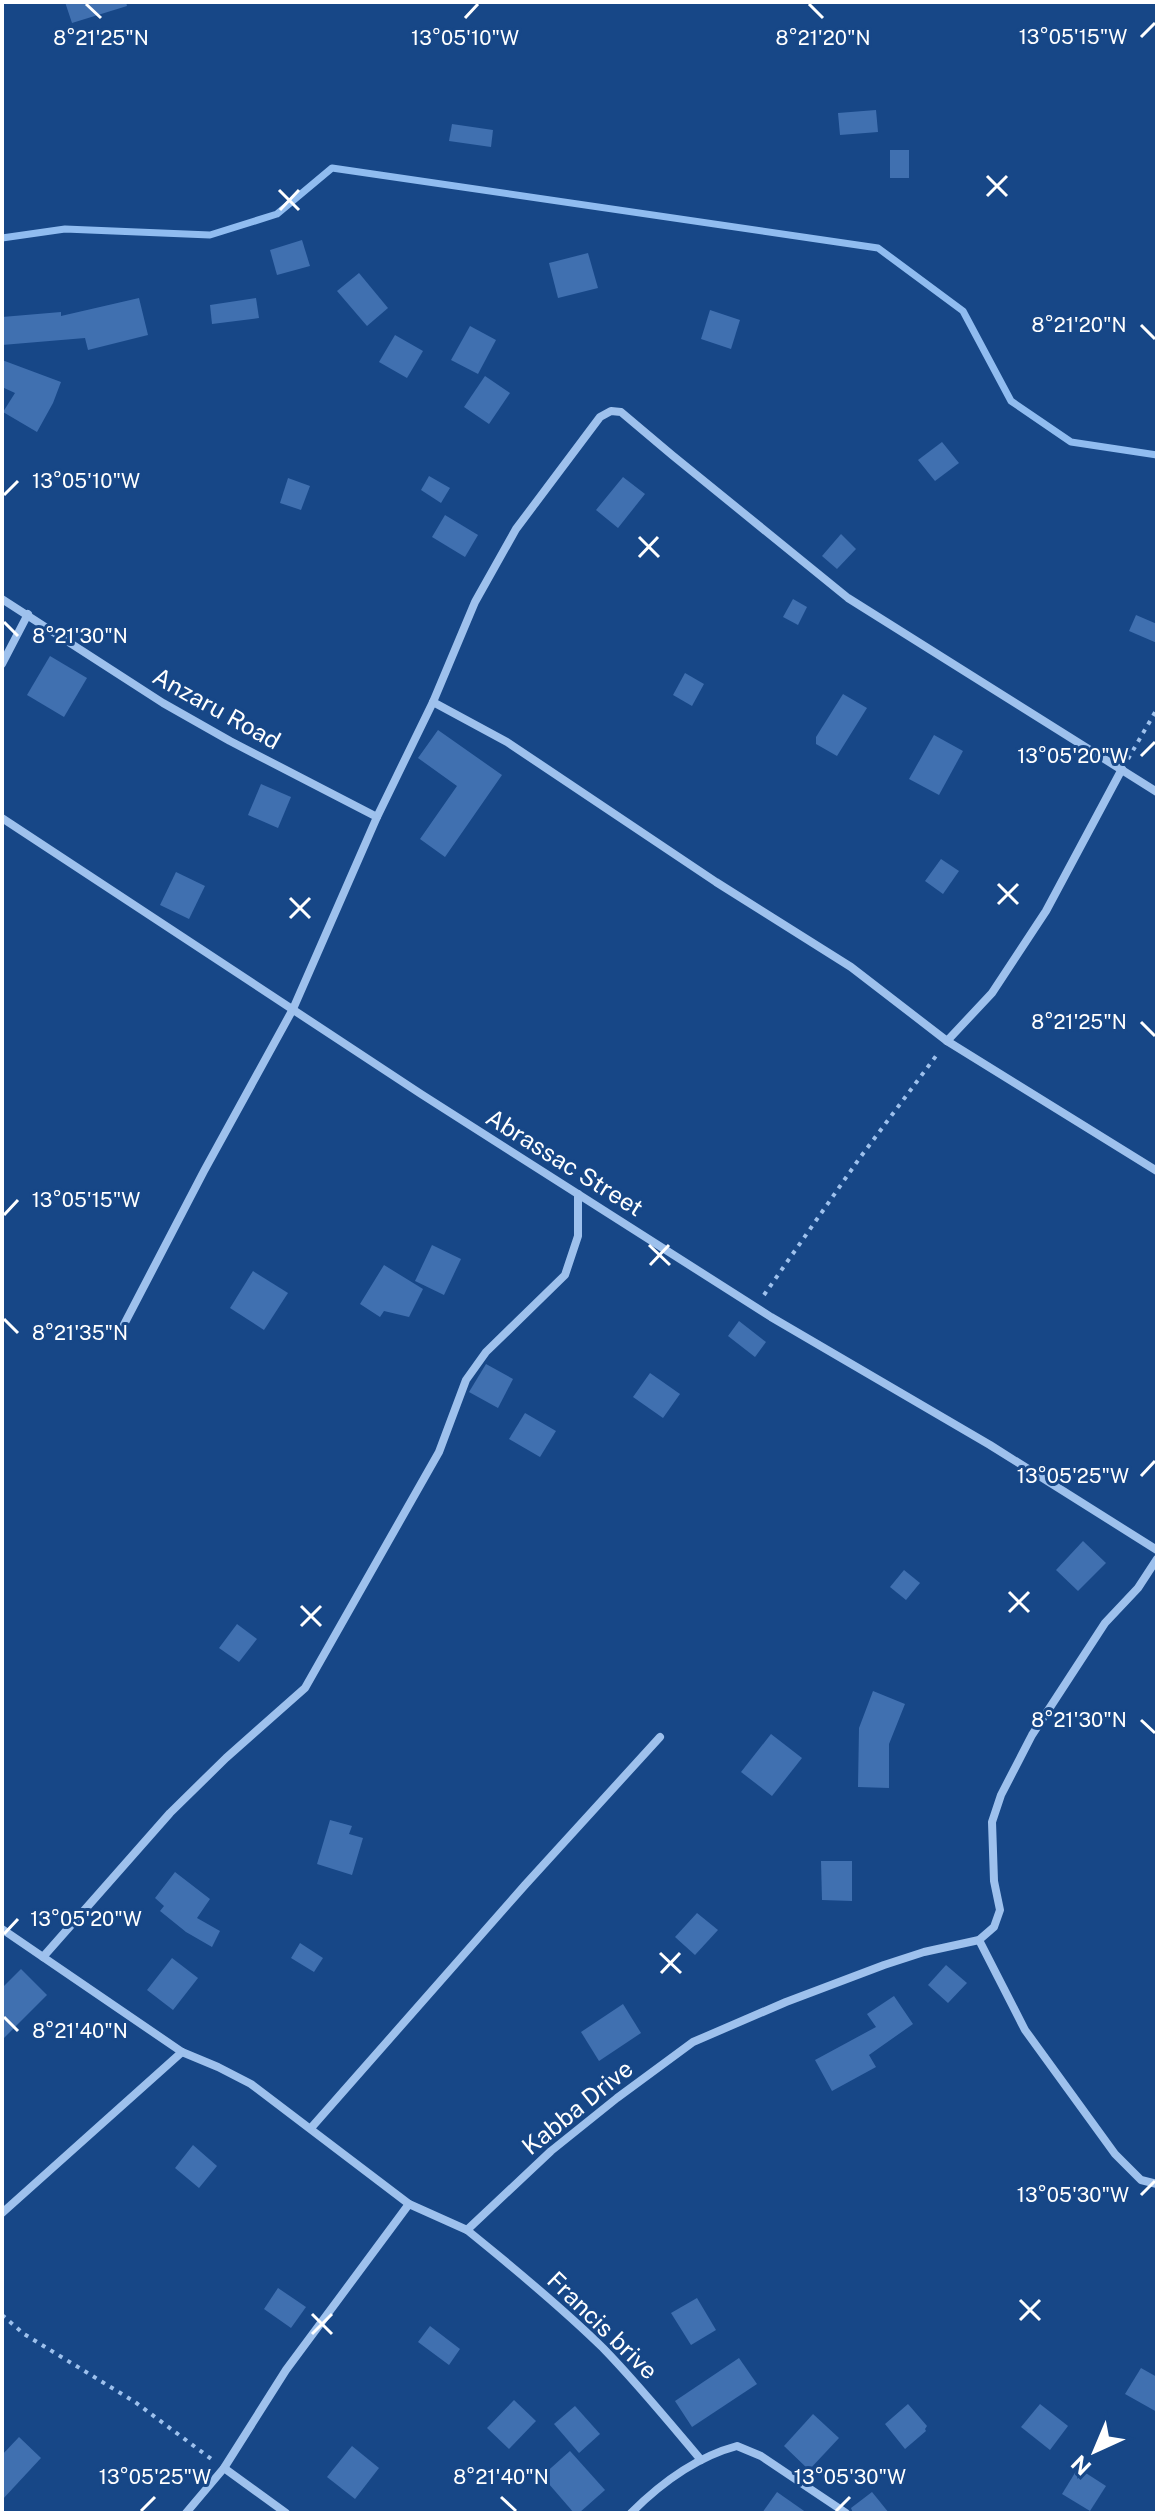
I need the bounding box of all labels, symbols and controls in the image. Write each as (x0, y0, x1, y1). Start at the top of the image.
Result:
text: 13°05'15"W (1019, 25, 1127, 49)
text: 8°21'25"N (53, 26, 149, 50)
text: 13°05'10"W (411, 26, 519, 50)
text: 8°21'20"N (776, 26, 870, 50)
text: 8°21'20"N (1032, 313, 1126, 337)
text: 13°05'10"W (32, 469, 140, 493)
text: 8°21'30"N (32, 624, 128, 648)
street label: Anzaru Road (148, 661, 286, 755)
text: 13°05'20"W (1017, 744, 1129, 768)
text: 8°21'25"N (1031, 1010, 1127, 1034)
street label: Abrassac Street (481, 1102, 649, 1222)
text: 13°05'15"W (32, 1188, 140, 1212)
text: 8°21'35"N (32, 1321, 128, 1345)
text: 13°05'25"W (1017, 1464, 1129, 1488)
text: 8°21'30"N (1031, 1708, 1127, 1732)
text: 13°05'20"W (30, 1907, 142, 1931)
text: 8°21'40"N (32, 2019, 128, 2043)
street label: Kabba Drive (516, 2054, 638, 2160)
text: 13°05'30"W (1017, 2183, 1129, 2207)
street label: Francis brive (542, 2266, 664, 2384)
north arrow (1055, 2411, 1135, 2491)
text: N (1066, 2450, 1096, 2481)
text: 13°05'25"W (99, 2465, 211, 2489)
text: 8°21'40"N (453, 2465, 549, 2489)
text: 13°05'30"W (794, 2465, 906, 2489)

